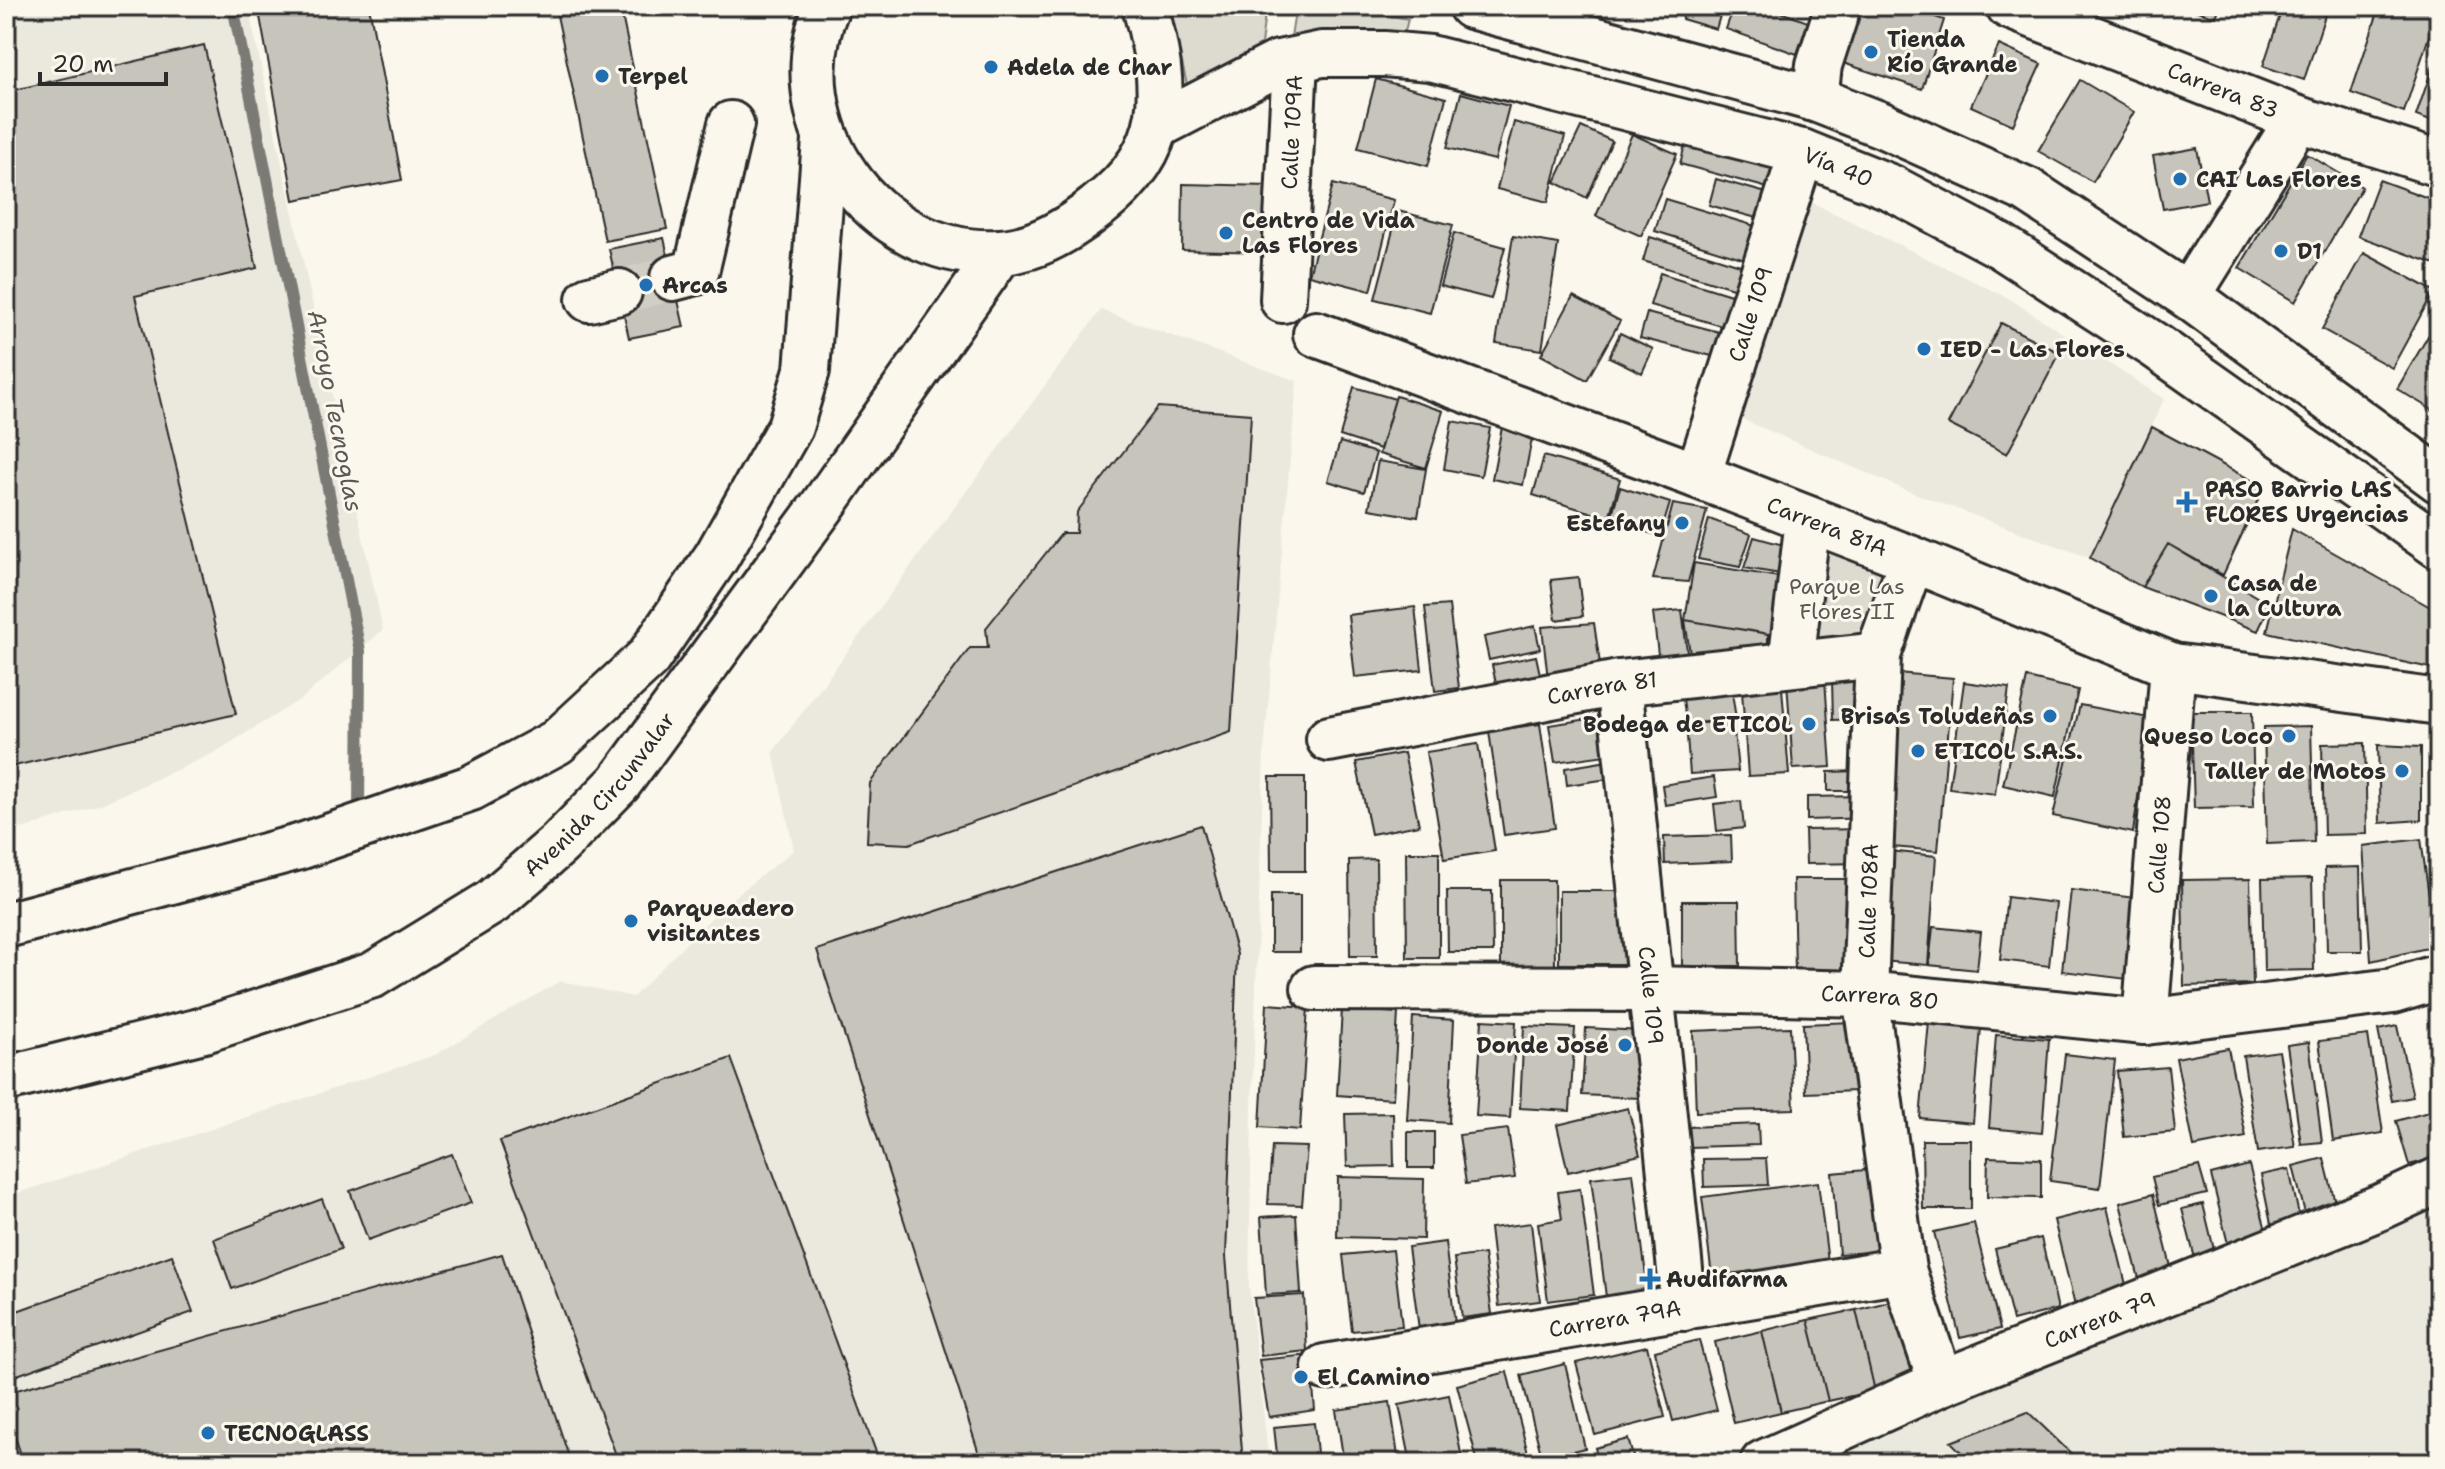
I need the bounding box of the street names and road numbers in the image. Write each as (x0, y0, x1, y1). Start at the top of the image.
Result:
street label: Carrera 83 (2163, 55, 2283, 125)
street label: Calle 109A (1275, 74, 1309, 190)
street label: Vía 40 (1799, 140, 1877, 194)
street label: Calle 109 (1722, 263, 1779, 366)
street label: Carrera 81A (1763, 490, 1891, 563)
street label: Carrera 81 (1545, 665, 1659, 712)
street label: Avenida Circunvalar (518, 706, 682, 883)
street label: Calle 108 (2141, 794, 2178, 895)
street label: Calle 108A (1852, 843, 1885, 959)
street label: Calle 109 (1631, 945, 1671, 1046)
street label: Carrera 80 (1821, 979, 1940, 1016)
street label: Carrera 79 (2040, 1285, 2160, 1355)
street label: Carrera 79A (1547, 1293, 1683, 1344)

